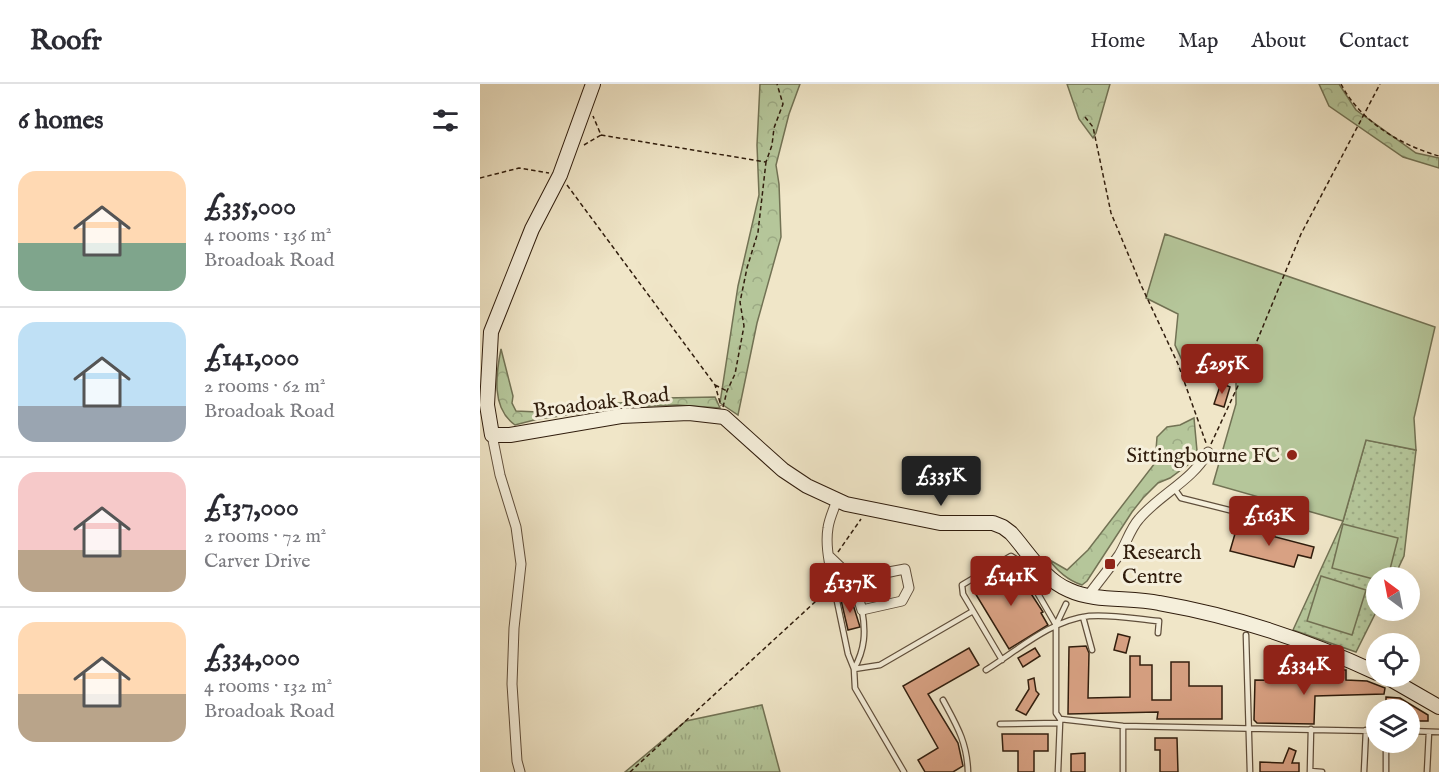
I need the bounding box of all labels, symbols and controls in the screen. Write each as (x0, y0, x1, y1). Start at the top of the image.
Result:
text: Roofr (30, 24, 102, 59)
text: Home (1090, 28, 1145, 55)
text: Map (1178, 28, 1218, 55)
text: About (1251, 28, 1306, 55)
text: Contact (1339, 28, 1409, 55)
text: 6 homes (18, 104, 103, 137)
icon: filters (429, 104, 462, 137)
text: £335,000 (204, 190, 296, 223)
icon: home (66, 195, 138, 267)
text: 4 rooms · 136 m² (204, 223, 331, 248)
text: Broadoak Road (204, 248, 334, 273)
text: £141,000 (204, 341, 299, 374)
pin: £295K (1180, 344, 1264, 395)
icon: home (66, 346, 138, 418)
text: £295K (1195, 351, 1249, 376)
text: 2 rooms · 62 m² (204, 374, 326, 399)
street label: Broadoak Road (532, 382, 672, 425)
text: Broadoak Road (204, 399, 334, 424)
place label: Sittingbourne FC (1126, 443, 1280, 470)
marker: Sittingbourne FC (1285, 448, 1299, 462)
pin: £335K (899, 456, 983, 507)
text: £335K (916, 463, 966, 488)
text: £137,000 (204, 491, 299, 524)
icon: home (66, 496, 138, 568)
pin: £163K (1227, 496, 1311, 547)
text: £163K (1243, 503, 1295, 528)
text: 2 rooms · 72 m² (204, 524, 326, 549)
place label: Research Centre (1122, 540, 1202, 591)
text: Carver Drive (204, 549, 311, 574)
pin: £141K (969, 556, 1053, 607)
marker: Research Centre (1103, 557, 1117, 571)
pin: £137K (808, 563, 892, 614)
text: £141K (984, 563, 1038, 588)
north arrow (1366, 567, 1420, 621)
map controls (1366, 567, 1420, 753)
text: £137K (824, 570, 876, 595)
button: locate (1366, 633, 1420, 687)
text: £334,000 (204, 641, 300, 674)
pin: £334K (1262, 645, 1346, 696)
icon: home (66, 646, 138, 718)
text: £334K (1277, 652, 1331, 677)
text: 4 rooms · 132 m² (204, 674, 332, 699)
text: Broadoak Road (204, 699, 334, 724)
button: layers (1366, 699, 1420, 753)

